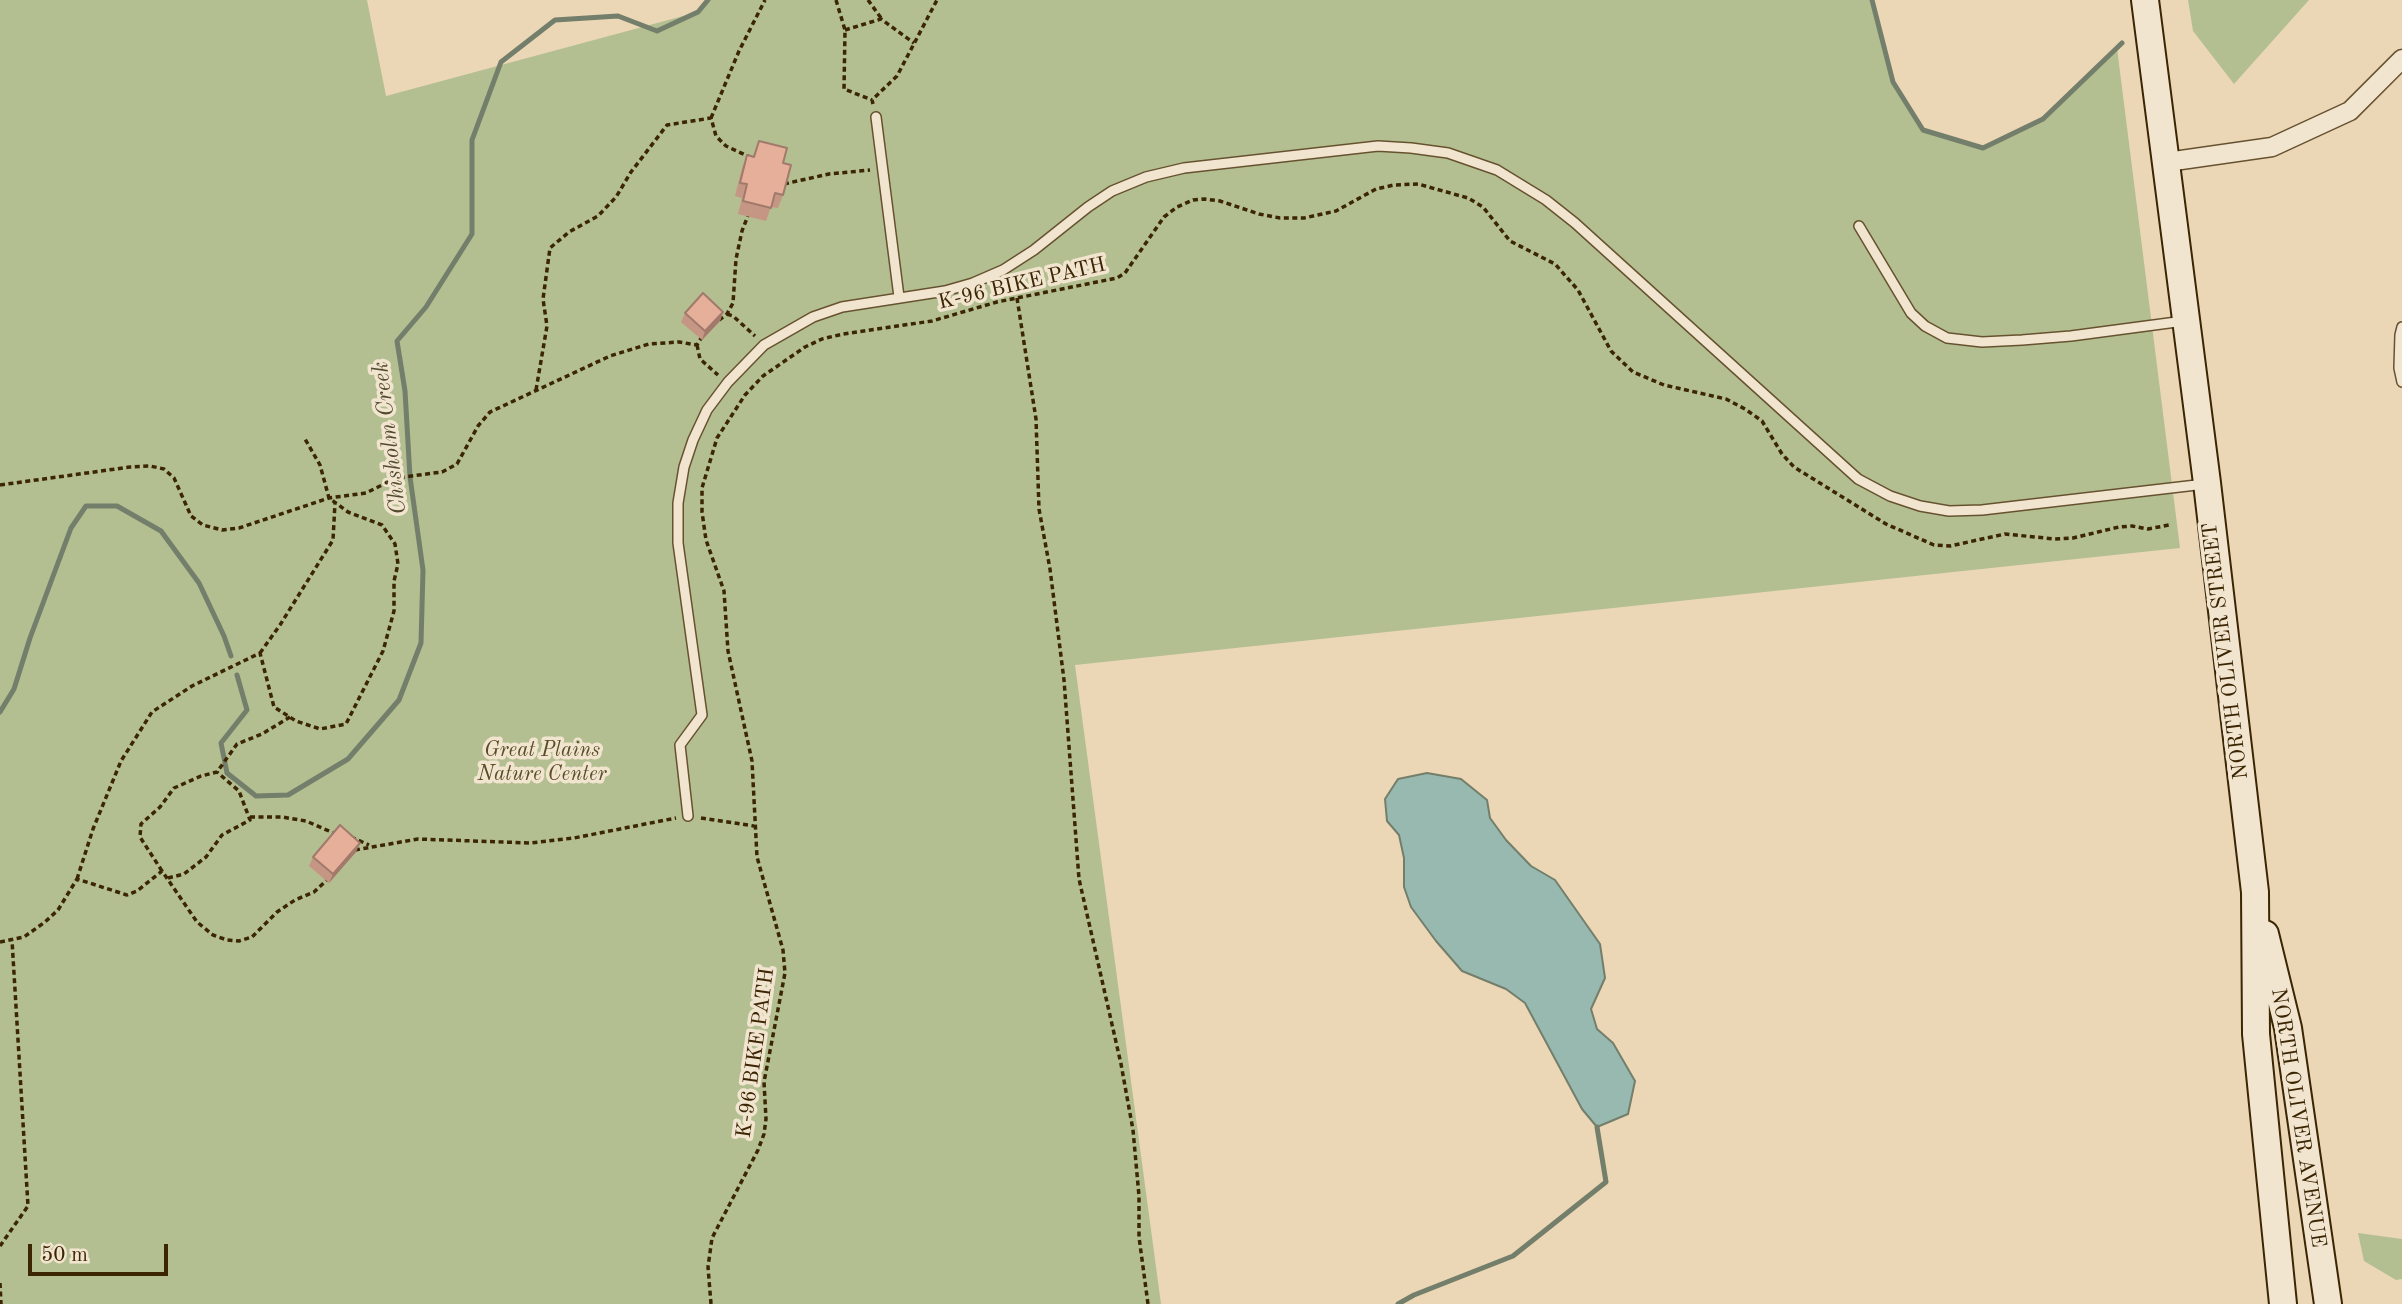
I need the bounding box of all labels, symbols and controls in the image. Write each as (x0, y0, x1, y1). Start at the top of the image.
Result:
street label: K-96 BIKE PATH (936, 252, 1108, 316)
water label: Chisholm Creek (367, 360, 413, 516)
street label: NORTH OLIVER STREET (2198, 521, 2254, 781)
park label: Great Plains Nature Center (477, 737, 607, 787)
street label: K-96 BIKE PATH (732, 966, 780, 1140)
street label: NORTH OLIVER AVENUE (2265, 986, 2331, 1250)
scale bar (32, 1230, 172, 1274)
text: 50 m (41, 1245, 88, 1266)

